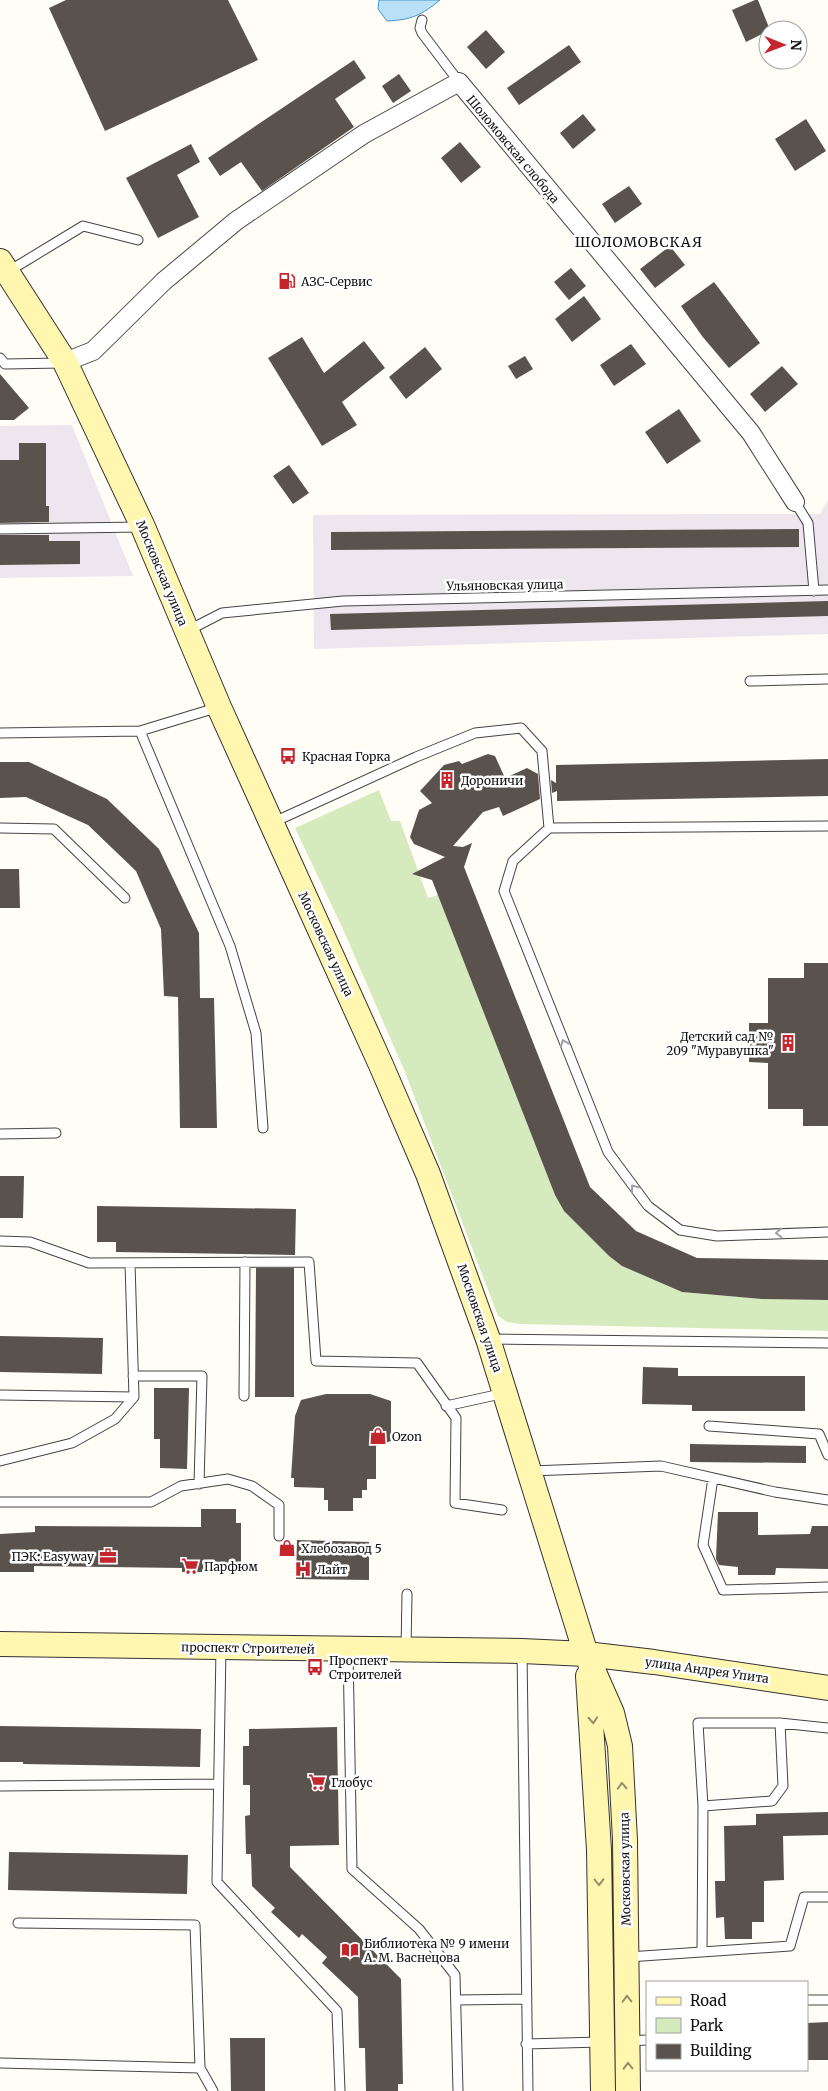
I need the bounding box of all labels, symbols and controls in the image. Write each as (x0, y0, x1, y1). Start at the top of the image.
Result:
north arrow (758, 20, 808, 70)
text: N (787, 40, 805, 51)
street label: Шоломовская слобода (463, 92, 563, 206)
district label: ШОЛОМОВСКАЯ (575, 233, 703, 251)
fuel station icon: АЗС-Сервис (277, 271, 297, 291)
place label: АЗС-Сервис (300, 274, 372, 289)
street label: Московская улица (133, 518, 191, 629)
street label: Ульяновская улица (445, 576, 564, 594)
bus stop icon: Красная Горка (278, 746, 298, 766)
place label: Красная Горка (302, 749, 391, 764)
building icon: Дороничи (437, 770, 457, 790)
place label: Дороничи (461, 773, 523, 788)
street label: Московская улица (295, 889, 357, 999)
place label: Детский сад № 209 "Муравушка" (666, 1029, 774, 1058)
building icon: Детский сад № 209 "Муравушка" (778, 1033, 798, 1053)
one-way arrow (560, 1039, 570, 1047)
one-way arrow (632, 1185, 640, 1194)
one-way arrow (775, 1228, 783, 1238)
street label: Московская улица (454, 1262, 506, 1375)
shop icon: Ozon (368, 1426, 388, 1446)
place label: Ozon (392, 1429, 422, 1444)
shop icon: Хлебозавод 5 (277, 1538, 297, 1558)
place label: Хлебозавод 5 (301, 1541, 382, 1556)
office icon: ПЭК: Easyway (98, 1546, 118, 1566)
place label: ПЭК: Easyway (12, 1549, 94, 1564)
supermarket icon: Парфюм (180, 1556, 200, 1576)
place label: Парфюм (204, 1559, 258, 1574)
hospital icon: Лайт (293, 1559, 313, 1579)
place label: Лайт (317, 1562, 348, 1577)
street label: проспект Строителей (181, 1639, 315, 1657)
place label: Проспект Строителей (329, 1653, 402, 1682)
street label: улица Андрея Упита (644, 1654, 770, 1686)
bus stop icon: Проспект Строителей (305, 1657, 325, 1677)
one-way arrow (587, 1716, 598, 1724)
supermarket icon: Глобус (307, 1772, 327, 1792)
place label: Глобус (331, 1775, 372, 1790)
one-way arrow (616, 1782, 627, 1790)
street label: Московская улица (617, 1812, 633, 1926)
one-way arrow (594, 1878, 604, 1886)
place label: Библиотека № 9 имени А. М. Васнецова (363, 1936, 509, 1965)
library icon: Библиотека № 9 имени А. М. Васнецова (340, 1940, 360, 1960)
legend (646, 1981, 808, 2071)
text: Road (690, 1991, 726, 2010)
one-way arrow (622, 1995, 632, 2002)
text: Park (690, 2016, 724, 2035)
text: Building (690, 2041, 752, 2060)
one-way arrow (623, 2062, 633, 2070)

